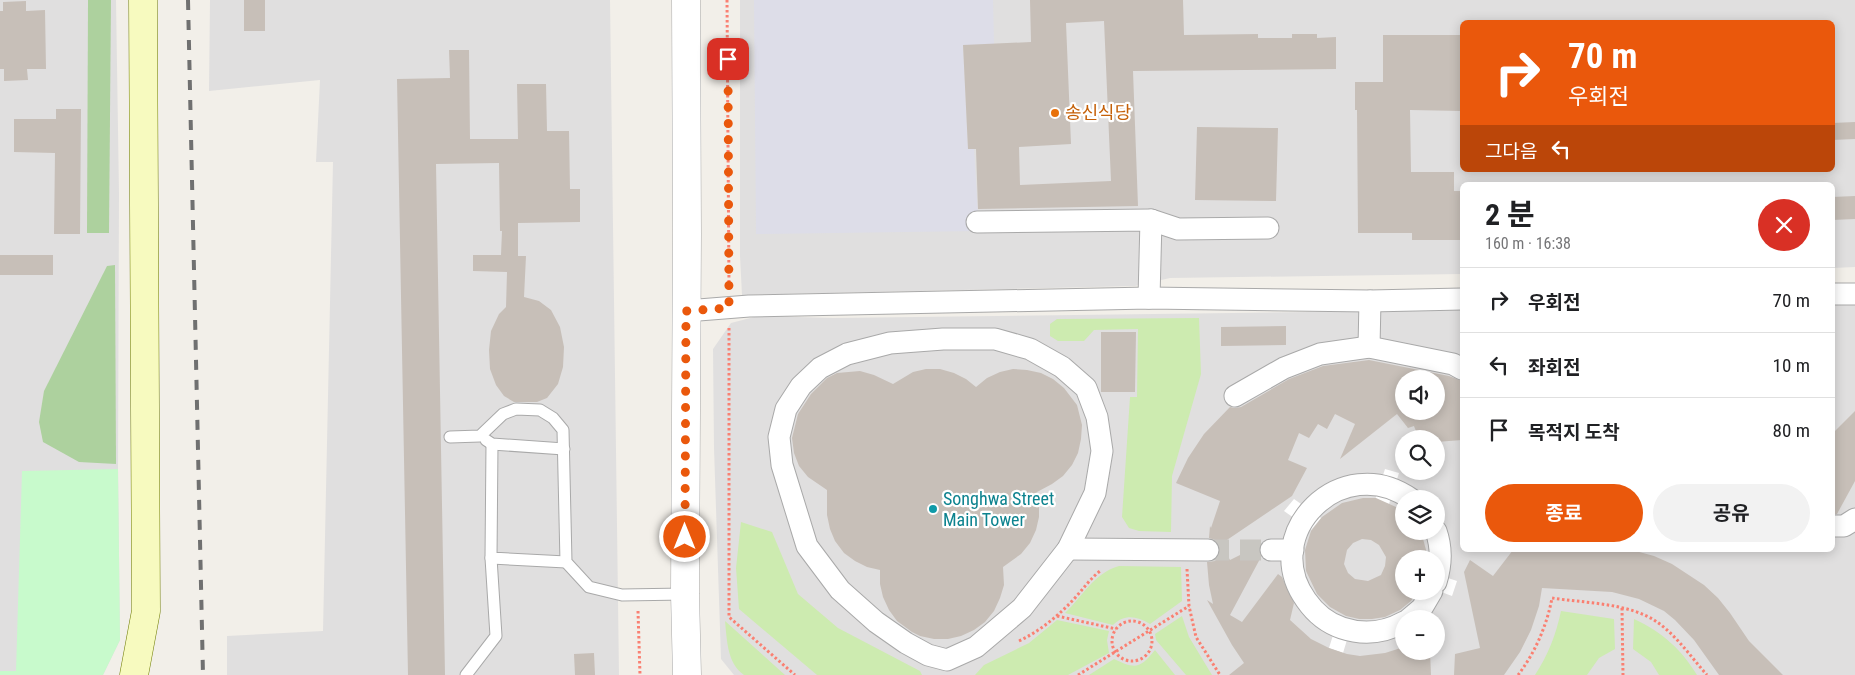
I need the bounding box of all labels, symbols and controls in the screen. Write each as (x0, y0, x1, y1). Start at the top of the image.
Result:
text: 70 m (1568, 36, 1637, 77)
pin (707, 38, 749, 80)
icon: right (1485, 40, 1550, 105)
icon: arrive (714, 45, 742, 73)
text: 우회전 (1568, 84, 1629, 109)
place label: 송신식당 (1065, 102, 1131, 123)
marker: 송신식당 (1049, 107, 1061, 119)
icon: left (1547, 135, 1575, 163)
text: 그다음 (1485, 140, 1537, 163)
text: 2 분 (1485, 197, 1535, 232)
button: close (1758, 199, 1810, 251)
text: 160 m · 16:38 (1485, 234, 1571, 253)
icon: right (1485, 286, 1513, 314)
text: 70 m (1773, 289, 1810, 312)
text: 우회전 (1528, 291, 1580, 314)
icon: left (1485, 351, 1513, 379)
text: 10 m (1773, 354, 1810, 377)
text: 좌회전 (1528, 356, 1580, 379)
map controls (1395, 370, 1445, 660)
button: sound (1395, 370, 1445, 420)
icon: arrive (1485, 416, 1513, 444)
text: 80 m (1773, 419, 1810, 442)
text: 목적지 도착 (1528, 421, 1620, 444)
button: search (1395, 430, 1445, 480)
button: 종료 (1485, 484, 1643, 542)
button: 공유 (1653, 484, 1810, 542)
place label: Songhwa Street Main Tower (943, 488, 1054, 530)
button: layers (1395, 490, 1445, 540)
marker: Songhwa Street Main Tower (927, 503, 939, 515)
position arrow (658, 510, 710, 562)
button: + (1395, 550, 1445, 600)
button: − (1395, 610, 1445, 660)

